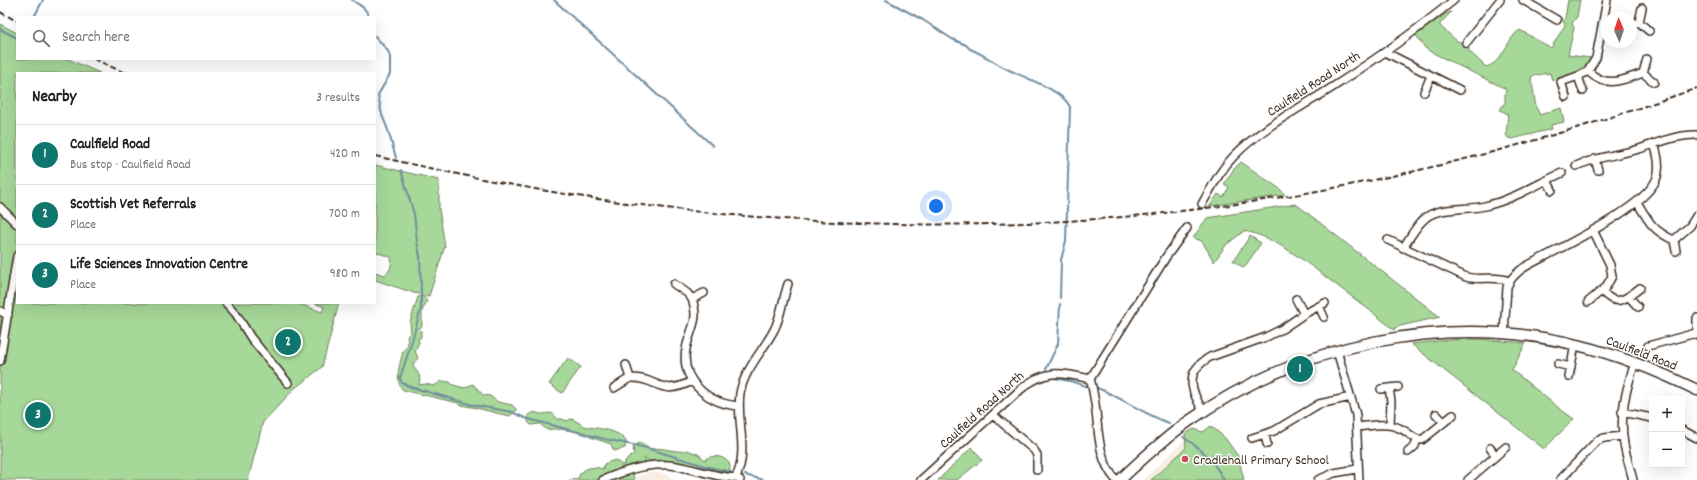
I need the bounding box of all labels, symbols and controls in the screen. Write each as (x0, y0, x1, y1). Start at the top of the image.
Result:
north arrow (1601, 12, 1637, 48)
search box (16, 16, 376, 60)
icon: search (30, 27, 52, 49)
text: Search here (62, 27, 130, 49)
street label: Caulfield Road North (1263, 47, 1365, 122)
text: Nearby (32, 86, 76, 110)
text: 3 results (316, 89, 360, 108)
text: Caulfield Road (70, 134, 150, 156)
text: 1 (44, 145, 46, 164)
text: 420 m (330, 145, 360, 164)
text: Bus stop · Caulfield Road (70, 156, 191, 175)
text: Scottish Vet Referrals (70, 194, 196, 216)
your location (926, 196, 946, 216)
text: 2 (42, 205, 48, 224)
text: 700 m (329, 205, 360, 224)
text: Place (70, 216, 96, 235)
text: Life Sciences Innovation Centre (70, 254, 248, 276)
text: 3 (42, 265, 48, 284)
text: 980 m (330, 265, 360, 284)
text: Place (70, 276, 96, 295)
pin: 2 (275, 327, 301, 357)
street label: Caulfield Road (1603, 331, 1680, 377)
pin: 1 (1287, 354, 1313, 384)
street label: Caulfield Road North (936, 367, 1029, 454)
map controls (1649, 396, 1685, 468)
button: + (1649, 396, 1685, 432)
pin: 3 (25, 400, 51, 430)
button: − (1649, 432, 1685, 468)
place label: Cradlehall Primary School (1193, 451, 1330, 471)
marker: Cradlehall Primary School (1180, 454, 1190, 464)

